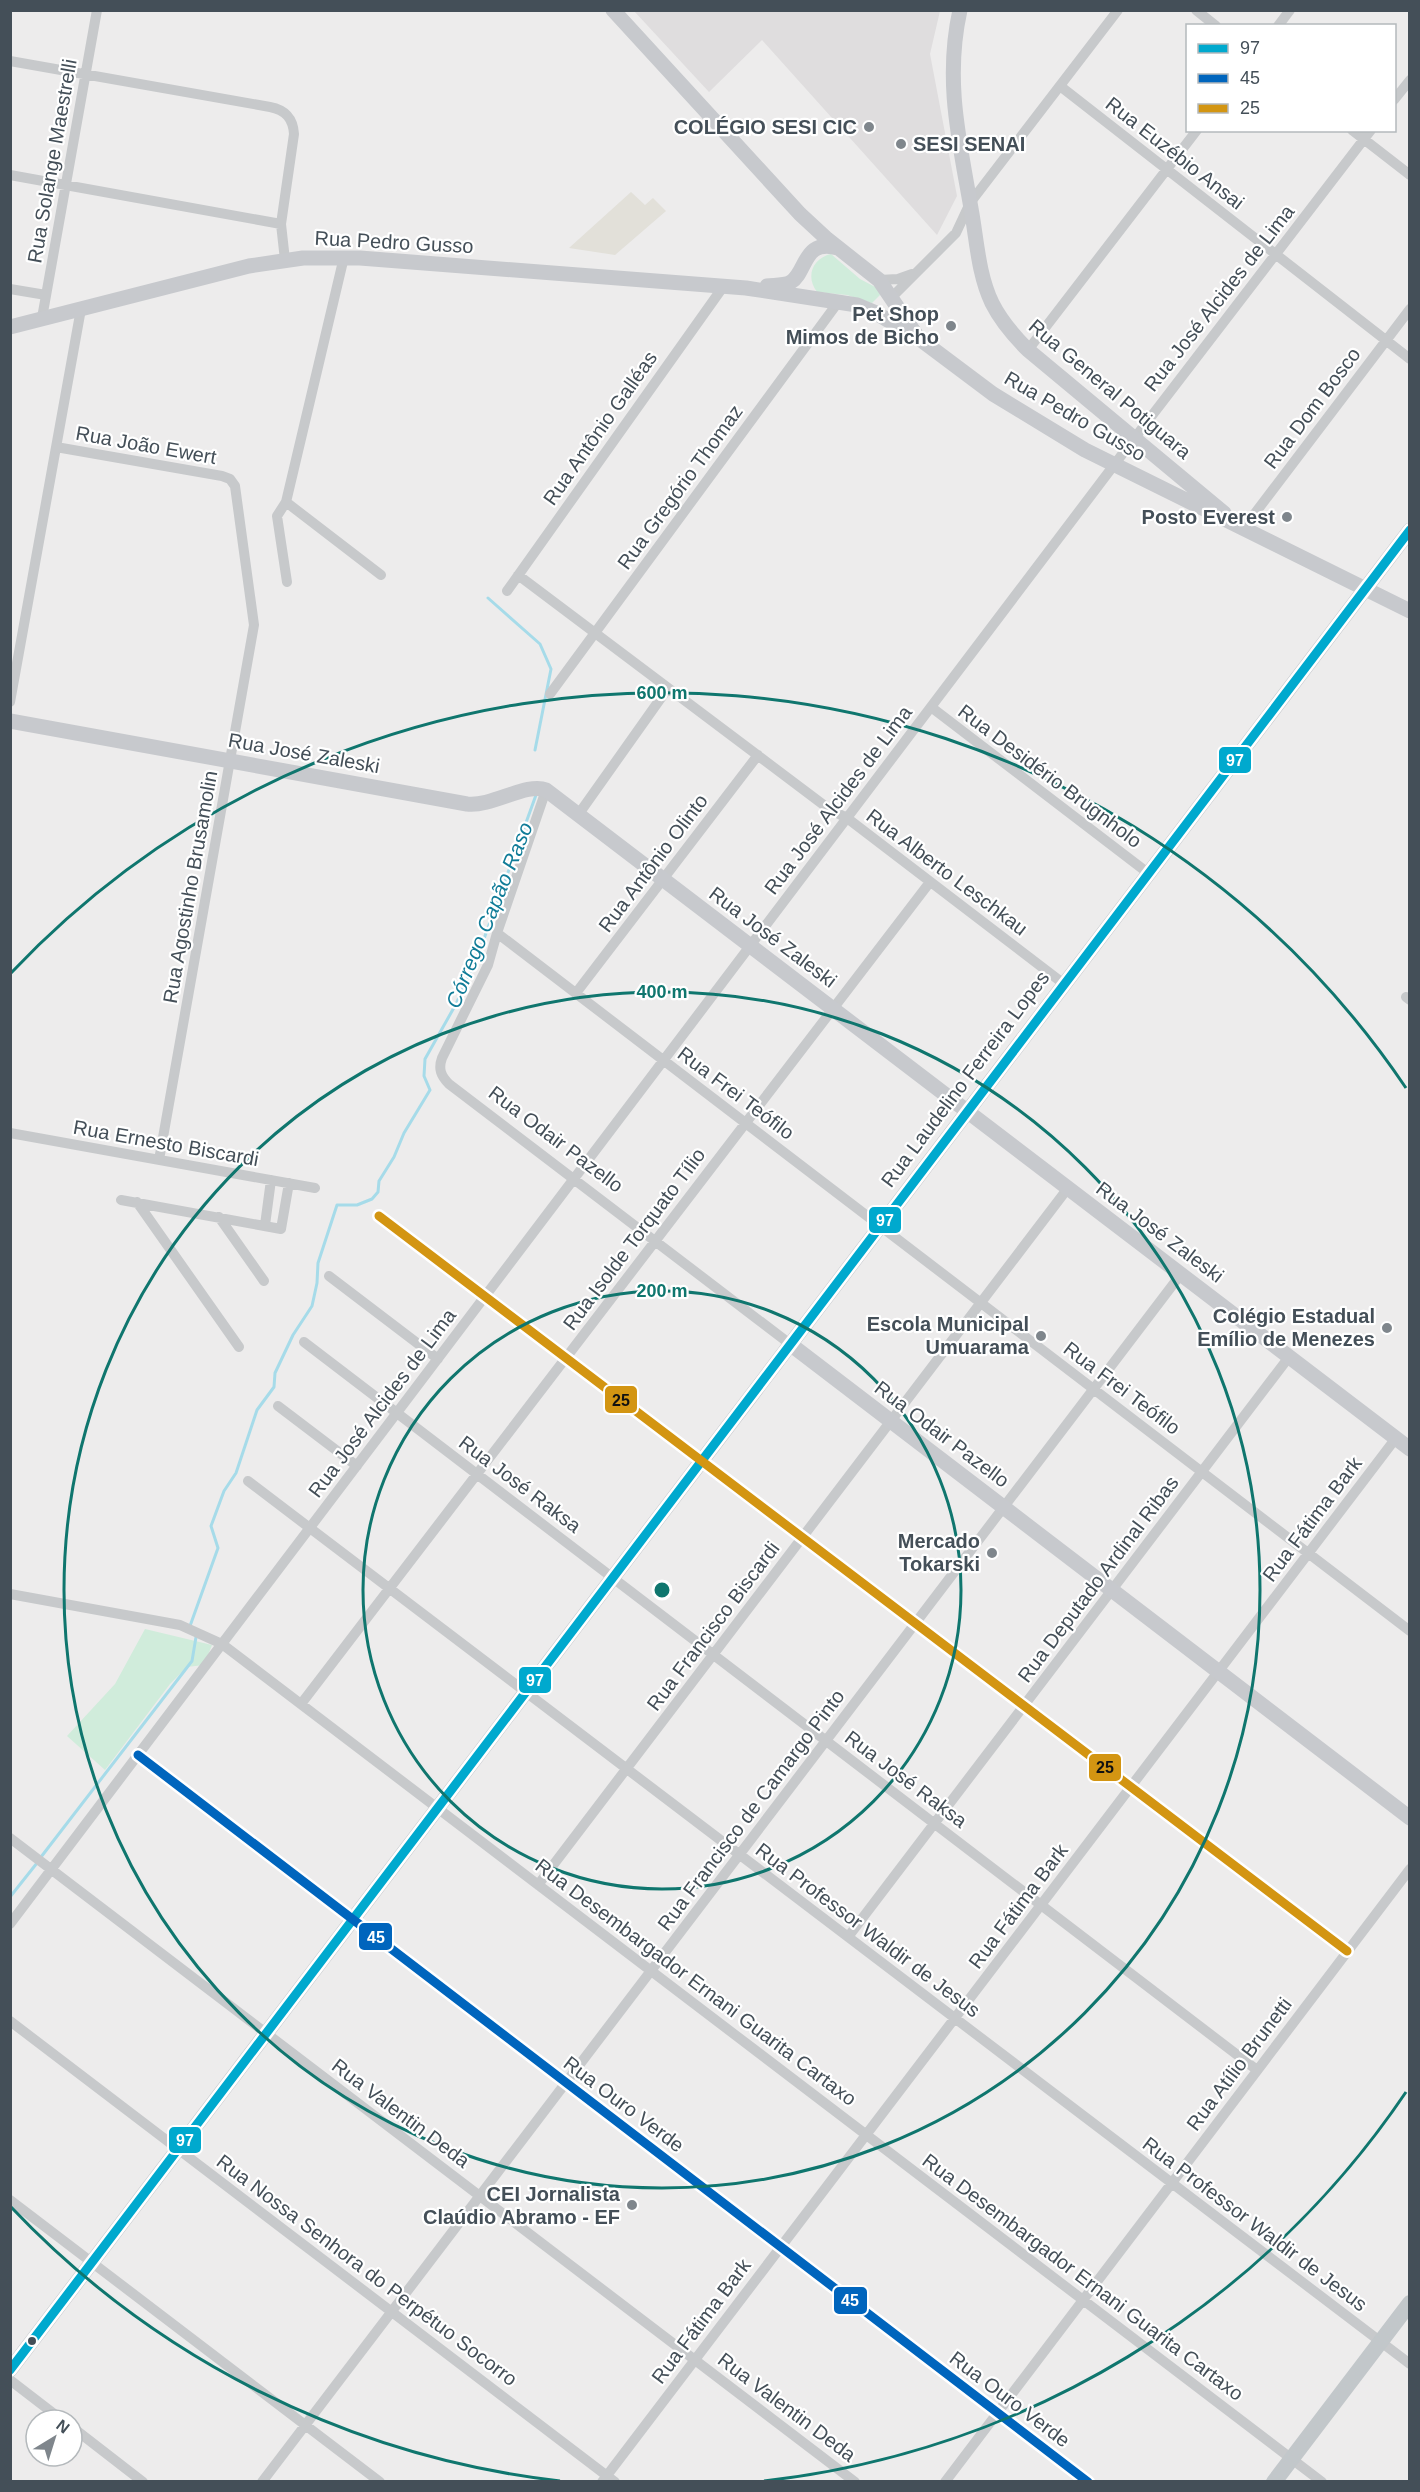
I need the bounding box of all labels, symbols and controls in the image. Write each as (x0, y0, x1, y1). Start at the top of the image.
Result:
legend (1186, 24, 1396, 132)
text: 97 (1240, 38, 1260, 58)
street label: Rua Solange Maestrelli (23, 57, 81, 265)
text: 45 (1240, 68, 1260, 88)
street label: Rua Euzébio Ansai (1102, 92, 1248, 214)
text: 25 (1240, 98, 1260, 118)
place label: COLÉGIO SESI CIC (674, 116, 857, 138)
marker: COLÉGIO SESI CIC (862, 120, 876, 134)
place label: SESI SENAI (913, 133, 1025, 155)
marker: SESI SENAI (894, 137, 908, 151)
street label: Rua José Alcides de Lima (1139, 200, 1299, 395)
street label: Rua Pedro Gusso (314, 227, 474, 257)
place label: Pet Shop Mimos de Bicho (786, 303, 939, 348)
street label: Rua General Potiguara (1025, 315, 1196, 464)
marker: Pet Shop Mimos de Bicho (944, 319, 958, 333)
street label: Rua Dom Bosco (1259, 343, 1365, 473)
street label: Rua Antônio Galléas (539, 347, 661, 509)
street label: Rua Pedro Gusso (1001, 367, 1149, 465)
street label: Rua Gregório Thomaz (613, 401, 747, 573)
street label: Rua João Ewert (74, 422, 218, 468)
place label: Posto Everest (1142, 506, 1275, 528)
marker: Posto Everest (1280, 510, 1294, 524)
text: 600 m (636, 683, 688, 703)
street label: Rua Desidério Brugnholo (954, 700, 1146, 852)
street label: Rua José Alcides de Lima (760, 701, 917, 899)
street label: Rua José Zaleski (227, 729, 381, 777)
line badge: 97 (1218, 746, 1252, 774)
text: 97 (1226, 752, 1244, 769)
street label: Rua Agostinho Brusamolin (159, 769, 221, 1005)
street label: Rua Antônio Olinto (594, 790, 712, 936)
street label: Rua Alberto Leschkau (862, 804, 1032, 940)
water label: Córrego Capão Raso (441, 818, 537, 1011)
street label: Rua José Zaleski (705, 882, 841, 992)
street label: Rua Laudelino Ferreira Lopes (877, 967, 1053, 1191)
text: 400 m (636, 982, 688, 1002)
street label: Rua Frei Teófilo (674, 1042, 798, 1144)
street label: Rua Odair Pazello (485, 1081, 627, 1197)
street label: Rua Ernesto Biscardi (72, 1116, 260, 1170)
street label: Rua Isolde Torquato Tílio (559, 1144, 709, 1334)
street label: Rua José Zaleski (1092, 1177, 1228, 1287)
line badge: 97 (868, 1206, 902, 1234)
text: 97 (876, 1212, 894, 1229)
text: 200 m (636, 1281, 688, 1301)
street label: Rua José Alcides de Lima (304, 1304, 461, 1502)
place label: Colégio Estadual Emílio de Menezes (1197, 1305, 1375, 1350)
place label: Escola Municipal Umuarama (867, 1313, 1030, 1358)
marker: Colégio Estadual Emílio de Menezes (1380, 1321, 1394, 1335)
marker: Escola Municipal Umuarama (1034, 1329, 1048, 1343)
street label: Rua Frei Teófilo (1060, 1337, 1184, 1439)
street label: Rua Odair Pazello (871, 1376, 1013, 1492)
line badge: 25 (604, 1385, 638, 1414)
text: 25 (612, 1392, 630, 1409)
street label: Rua José Raksa (455, 1431, 586, 1537)
street label: Rua Fátima Bark (1258, 1452, 1367, 1586)
street label: Rua Deputado Ardinal Ribas (1013, 1472, 1183, 1686)
place label: Mercado Tokarski (898, 1530, 980, 1575)
street label: Rua Francisco Biscardi (642, 1537, 784, 1715)
marker: Mercado Tokarski (985, 1546, 999, 1560)
centre of rings (652, 1580, 672, 1600)
line badge: 97 (518, 1666, 552, 1694)
text: 97 (526, 1672, 544, 1689)
street label: Rua Francisco de Camargo Pinto (653, 1685, 849, 1935)
street label: Rua José Raksa (841, 1726, 972, 1832)
line badge: 25 (1088, 1753, 1122, 1782)
text: 25 (1096, 1759, 1114, 1776)
street label: Rua Professor Waldir de Jesus (752, 1838, 984, 2022)
street label: Rua Fátima Bark (964, 1839, 1073, 1973)
street label: Rua Desembargador Ernani Guarita Cartaxo (531, 1854, 861, 2110)
line badge: 45 (358, 1922, 393, 1951)
text: 45 (367, 1929, 385, 1946)
street label: Rua Atílio Brunetti (1182, 1993, 1296, 2135)
street label: Rua Ouro Verde (560, 2052, 688, 2156)
street label: Rua Valentin Deda (328, 2054, 475, 2172)
line badge: 97 (168, 2126, 202, 2154)
text: 97 (176, 2132, 194, 2149)
street label: Rua Professor Waldir de Jesus (1139, 2132, 1371, 2316)
street label: Rua Desembargador Ernani Guarita Cartaxo (918, 2149, 1248, 2405)
street label: Rua Nossa Senhora do Perpétuo Socorro (213, 2150, 521, 2390)
place label: CEI Jornalista Claúdio Abramo - EF (423, 2183, 621, 2228)
marker: CEI Jornalista Claúdio Abramo - EF (625, 2198, 639, 2212)
street label: Rua Fátima Bark (647, 2254, 756, 2388)
line badge: 45 (833, 2286, 868, 2315)
text: 45 (841, 2292, 859, 2309)
unlabelled marker (26, 2335, 38, 2347)
street label: Rua Ouro Verde (946, 2347, 1074, 2451)
street label: Rua Valentin Deda (714, 2348, 861, 2466)
north arrow (24, 2408, 84, 2468)
text: N (53, 2416, 73, 2437)

